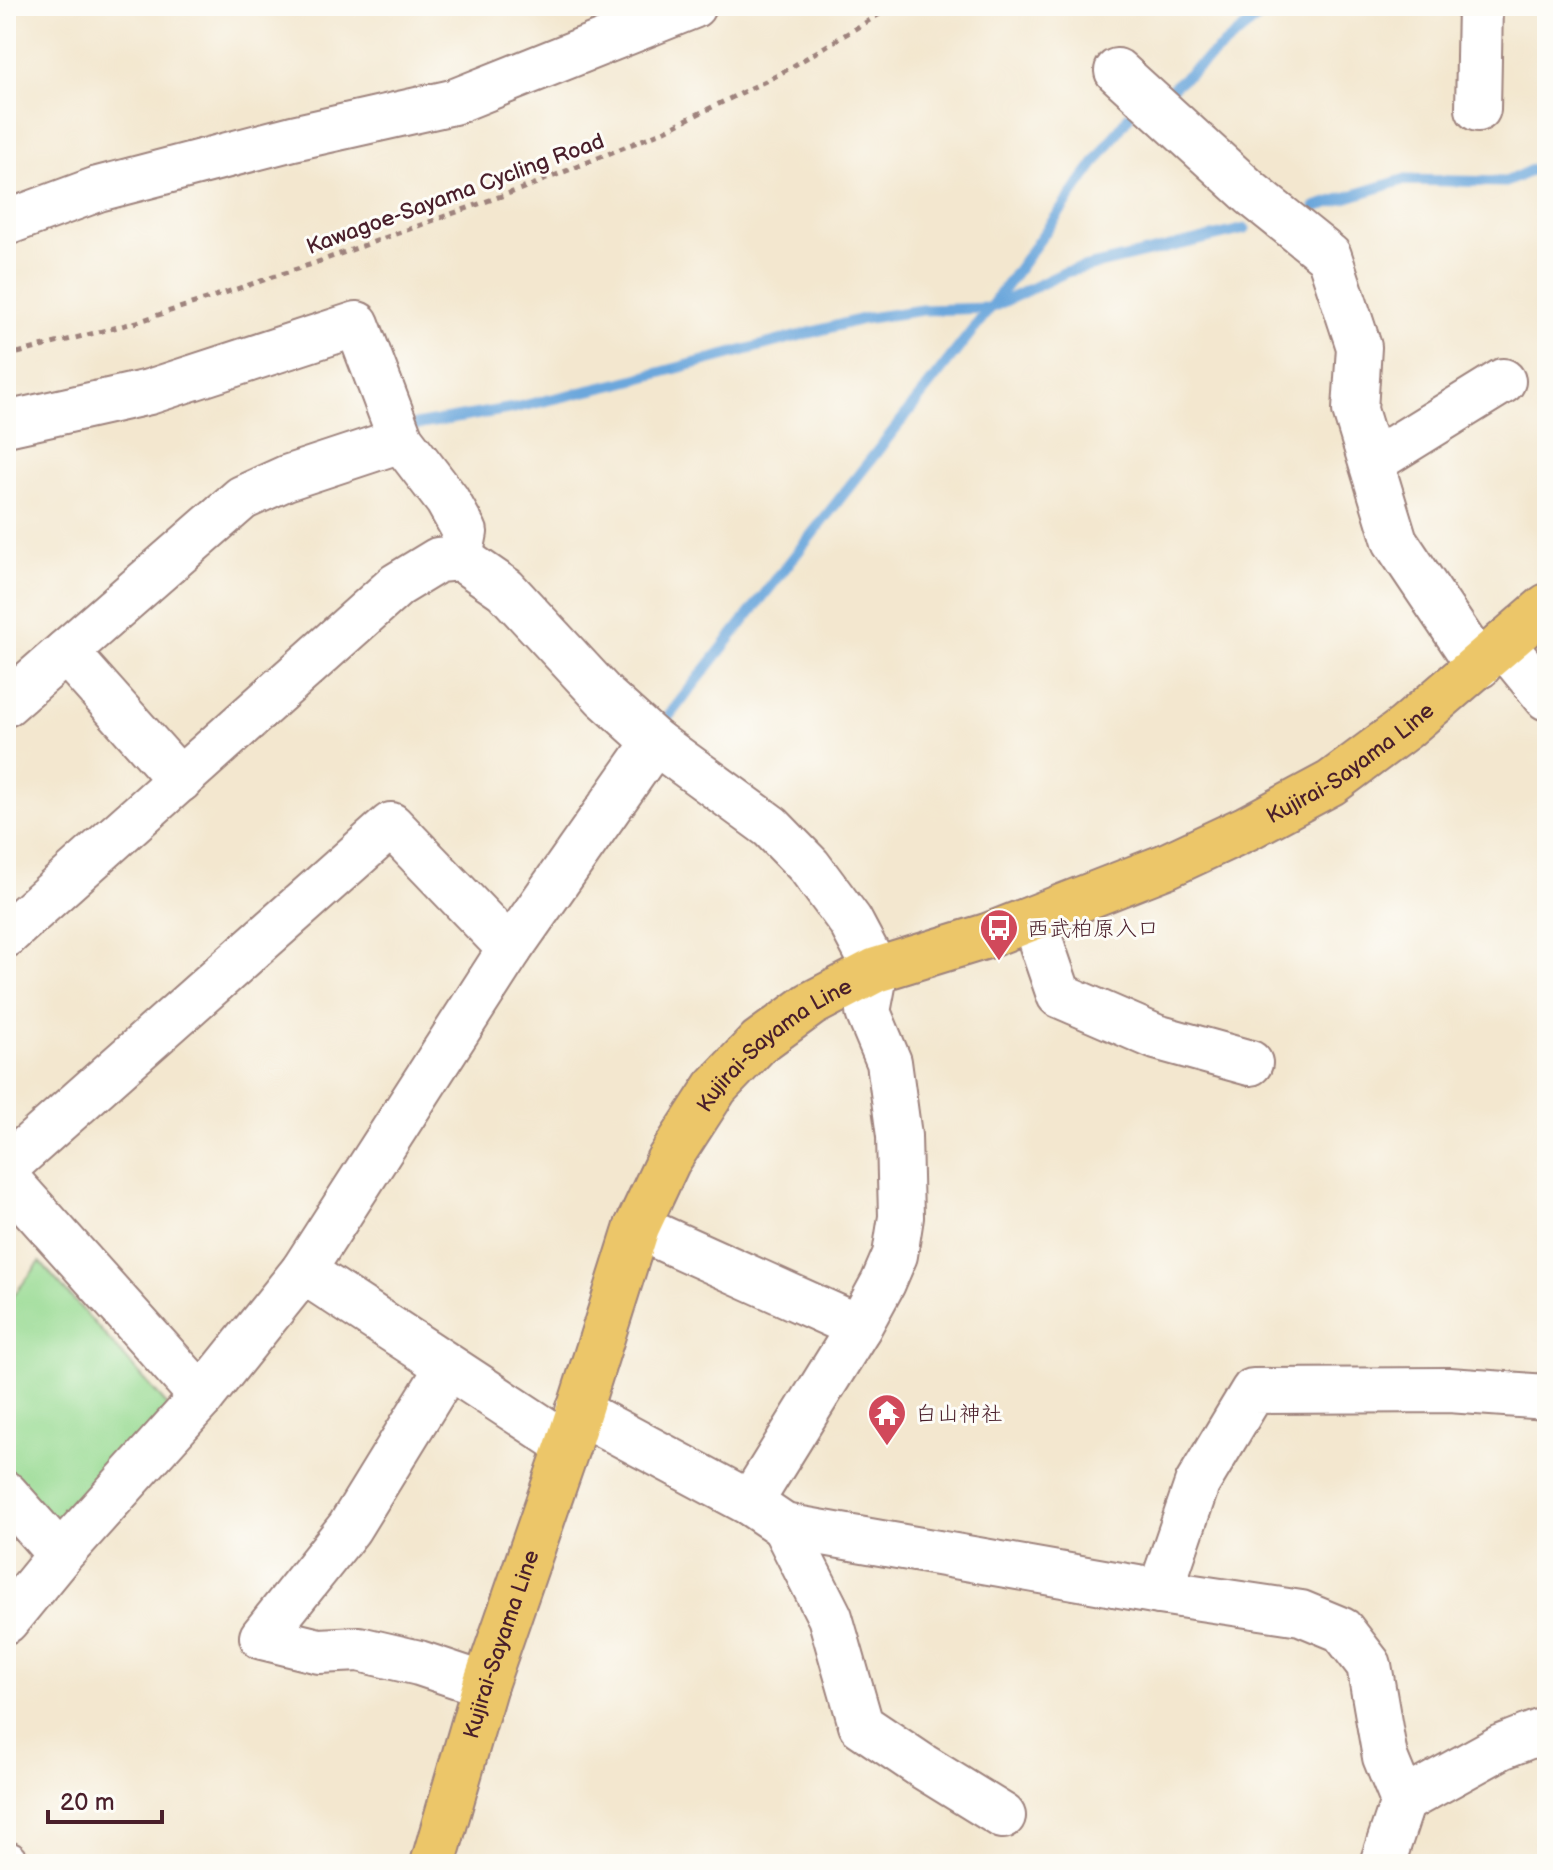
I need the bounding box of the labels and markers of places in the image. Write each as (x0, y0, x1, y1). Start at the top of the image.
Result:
bus stop icon: 西武柏原入口 (978, 907, 1020, 962)
place label: 西武柏原入口 (1027, 916, 1159, 943)
temple icon: 白山神社 (866, 1392, 908, 1447)
place label: 白山神社 (915, 1401, 1003, 1428)

